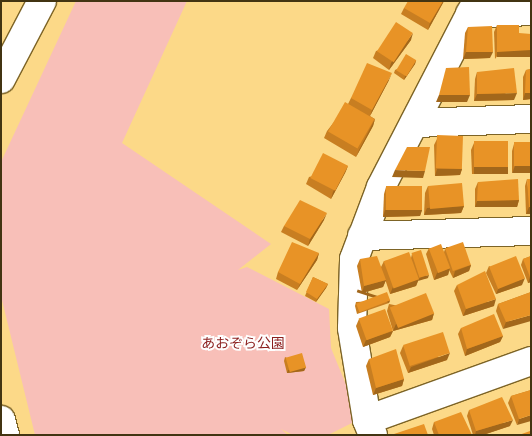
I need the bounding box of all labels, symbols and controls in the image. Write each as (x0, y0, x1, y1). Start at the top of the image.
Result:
park label: あおぞら公園 (201, 335, 285, 351)

